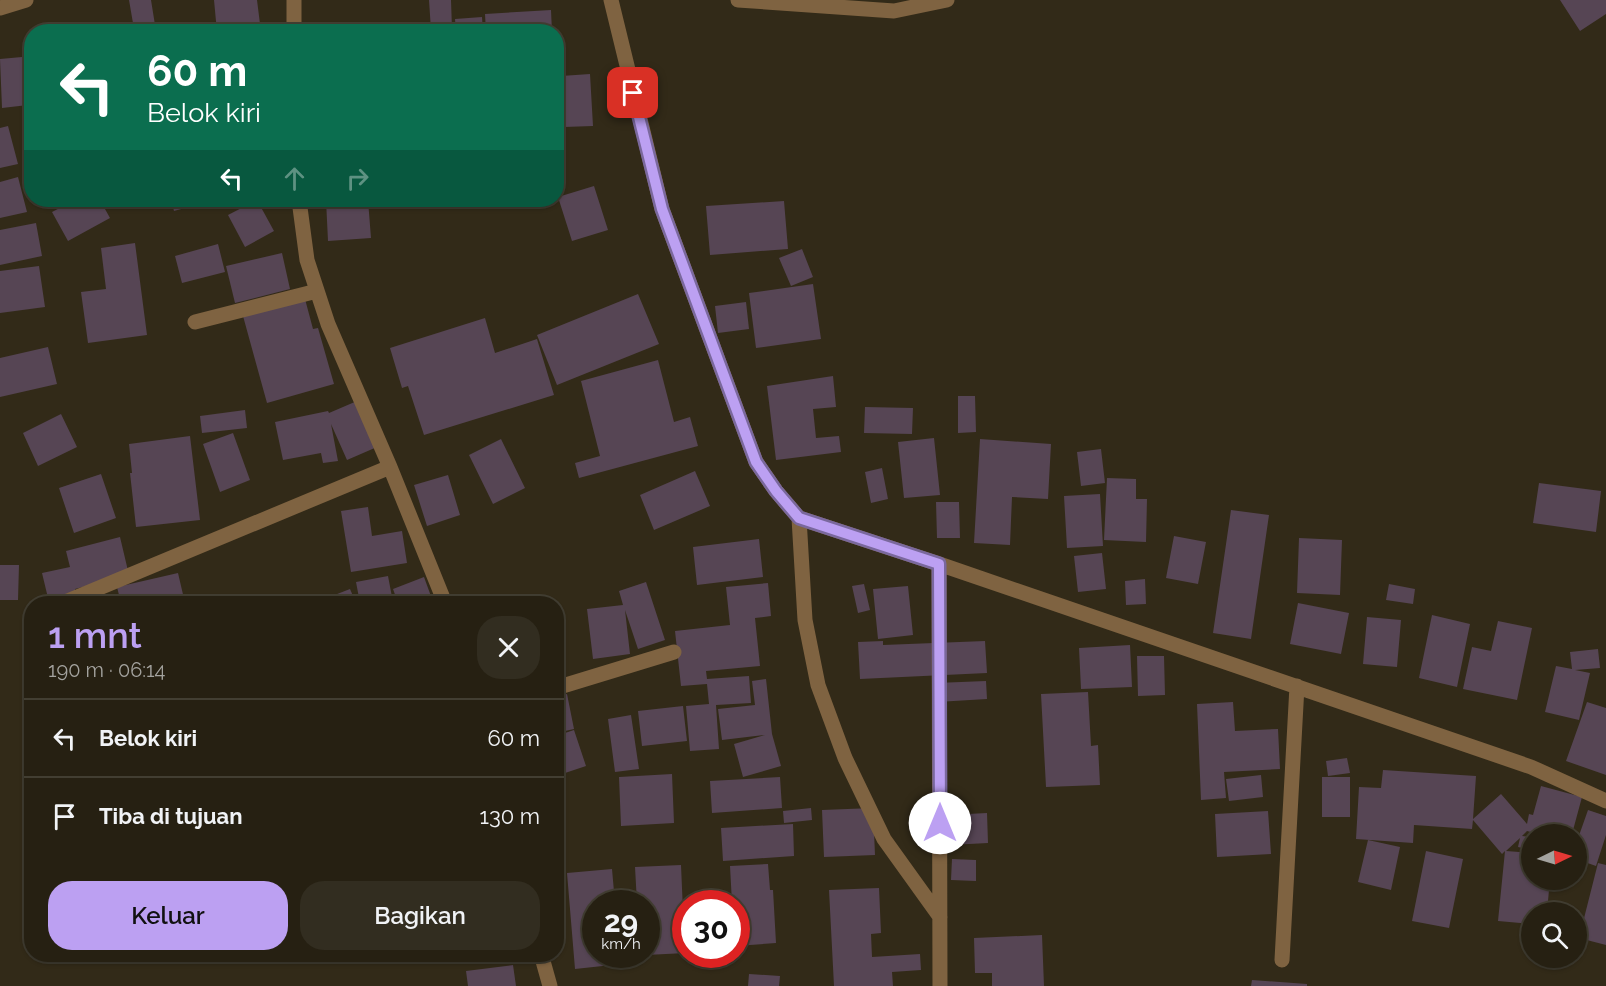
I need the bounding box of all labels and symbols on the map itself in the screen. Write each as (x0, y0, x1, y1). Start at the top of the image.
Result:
pin (607, 67, 658, 118)
position arrow (908, 791, 972, 855)
north arrow (1521, 824, 1587, 890)
speed limit sign: 30 (672, 890, 750, 968)

